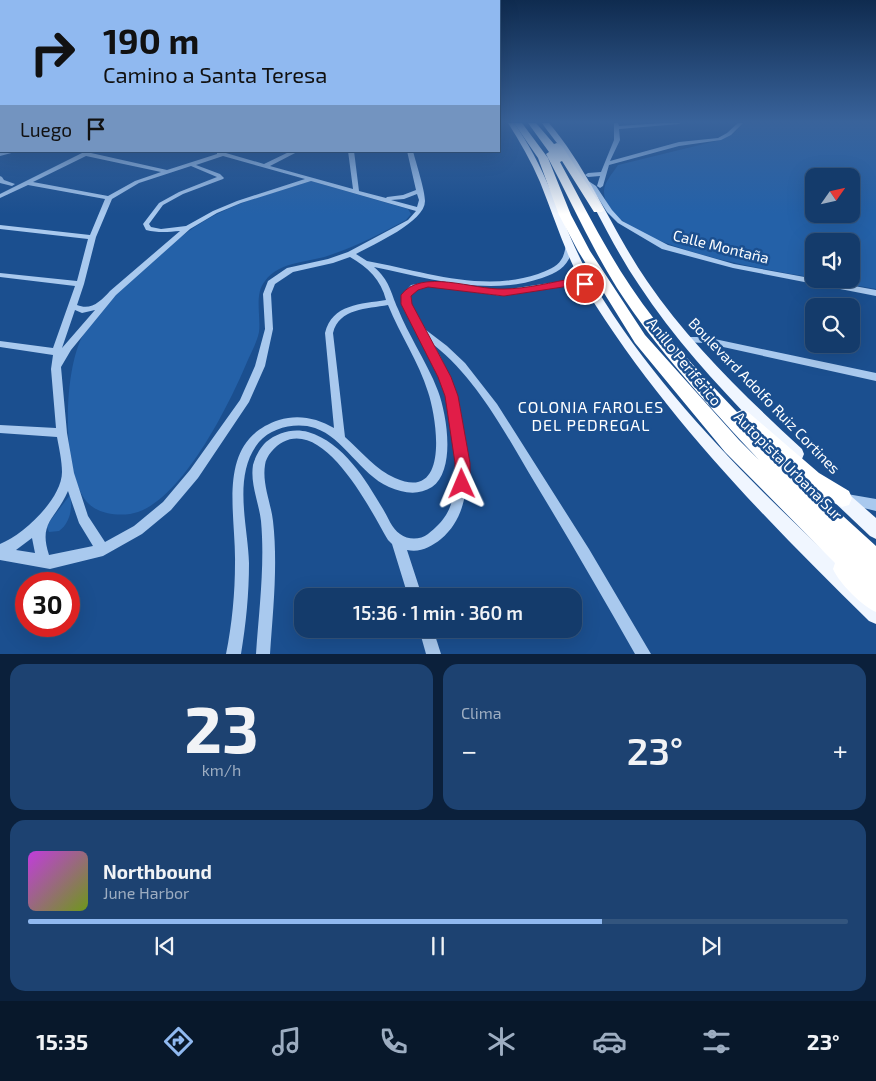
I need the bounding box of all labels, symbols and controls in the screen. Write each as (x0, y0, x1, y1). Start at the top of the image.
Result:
text: 190 m (103, 19, 199, 61)
icon: right (20, 20, 85, 85)
text: Camino a Santa Teresa (103, 61, 327, 87)
icon: arrive (82, 115, 110, 143)
text: Luego (20, 118, 72, 141)
north arrow (805, 168, 860, 222)
map controls (805, 168, 860, 353)
street label: Calle Montaña (671, 225, 771, 267)
button: sound (805, 233, 860, 288)
pin (564, 263, 606, 305)
icon: arrive (571, 270, 599, 298)
button: search (805, 298, 860, 353)
street label: Boulevard Adolfo Ruiz Cortines (685, 313, 844, 477)
street label: Anillo Periférico (644, 314, 726, 409)
district label: COLONIA FAROLES DEL PEDREGAL (518, 397, 664, 434)
street label: Autopista Urbana Sur (731, 407, 847, 523)
position arrow (435, 457, 487, 509)
speed limit sign: 30 (15, 572, 80, 637)
text: 15:36 · 1 min · 360 m (353, 601, 523, 624)
text: 23 (184, 688, 259, 766)
text: Clima (461, 703, 502, 722)
text: 23° (627, 727, 683, 773)
text: − (461, 733, 477, 767)
text: + (833, 733, 848, 767)
text: km/h (202, 760, 241, 779)
text: Northbound (103, 860, 212, 883)
text: June Harbor (103, 883, 190, 902)
icon: previous (151, 932, 179, 960)
icon: pause (424, 932, 452, 960)
icon: next (697, 932, 725, 960)
icon: directions (161, 1024, 196, 1059)
icon: music (269, 1024, 304, 1059)
icon: phone (376, 1024, 411, 1059)
icon: climate (484, 1024, 519, 1059)
icon: car (592, 1024, 627, 1059)
icon: filters (699, 1024, 734, 1059)
text: 15:35 (36, 1028, 88, 1054)
text: 23° (807, 1028, 840, 1054)

